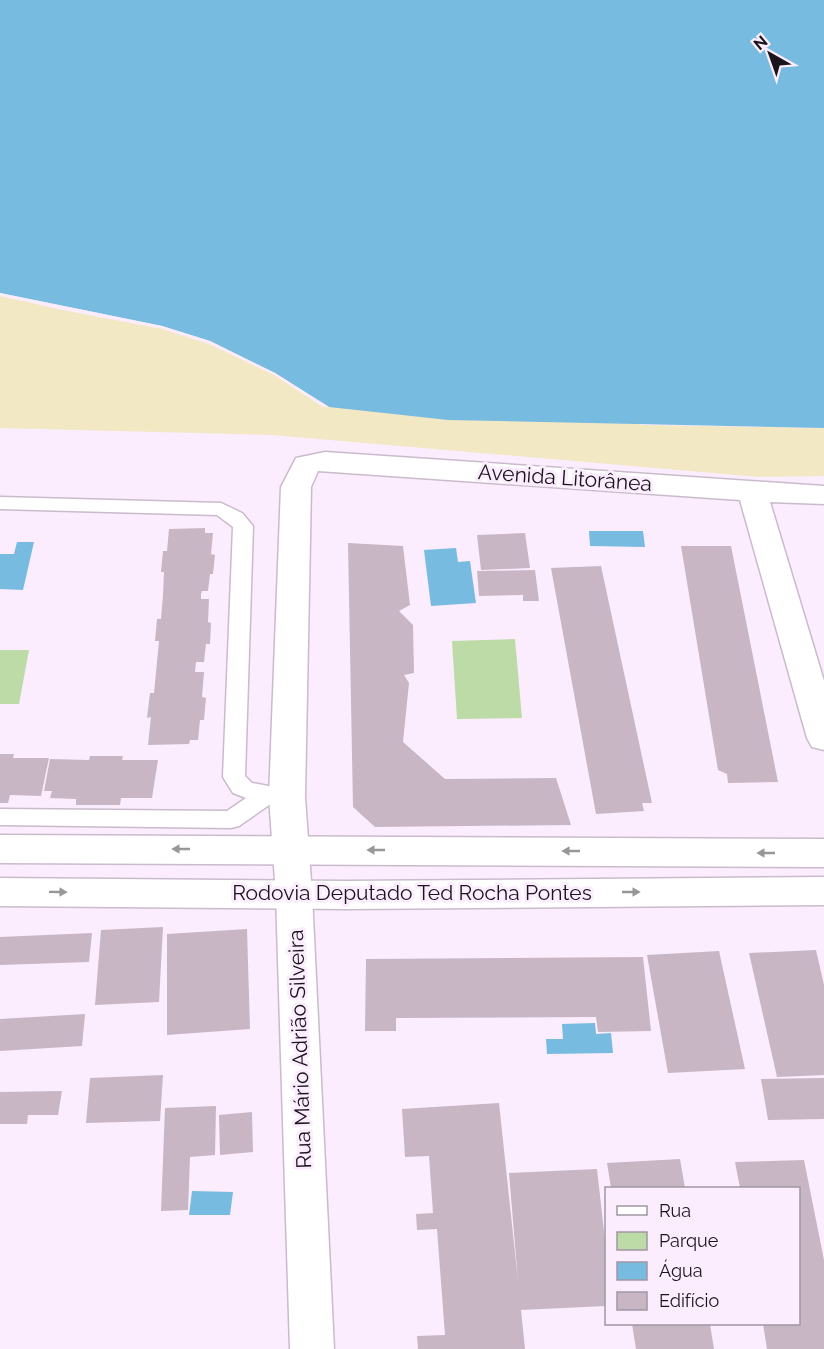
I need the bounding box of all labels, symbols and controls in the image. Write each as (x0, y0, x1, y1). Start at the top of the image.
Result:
north arrow (740, 24, 800, 84)
text: N (750, 32, 771, 54)
street label: Avenida Litorânea (477, 459, 653, 496)
one-way arrow (171, 844, 190, 854)
one-way arrow (366, 845, 385, 855)
one-way arrow (561, 846, 580, 856)
one-way arrow (756, 848, 775, 858)
street label: Rodovia Deputado Ted Rocha Pontes (232, 880, 592, 905)
one-way arrow (49, 887, 68, 897)
one-way arrow (622, 887, 641, 897)
street label: Rua Mário Adrião Silveira (283, 929, 316, 1169)
legend (605, 1187, 800, 1325)
text: Rua (659, 1200, 691, 1221)
text: Parque (659, 1230, 719, 1251)
text: Água (659, 1259, 703, 1281)
text: Edifício (659, 1290, 719, 1311)

